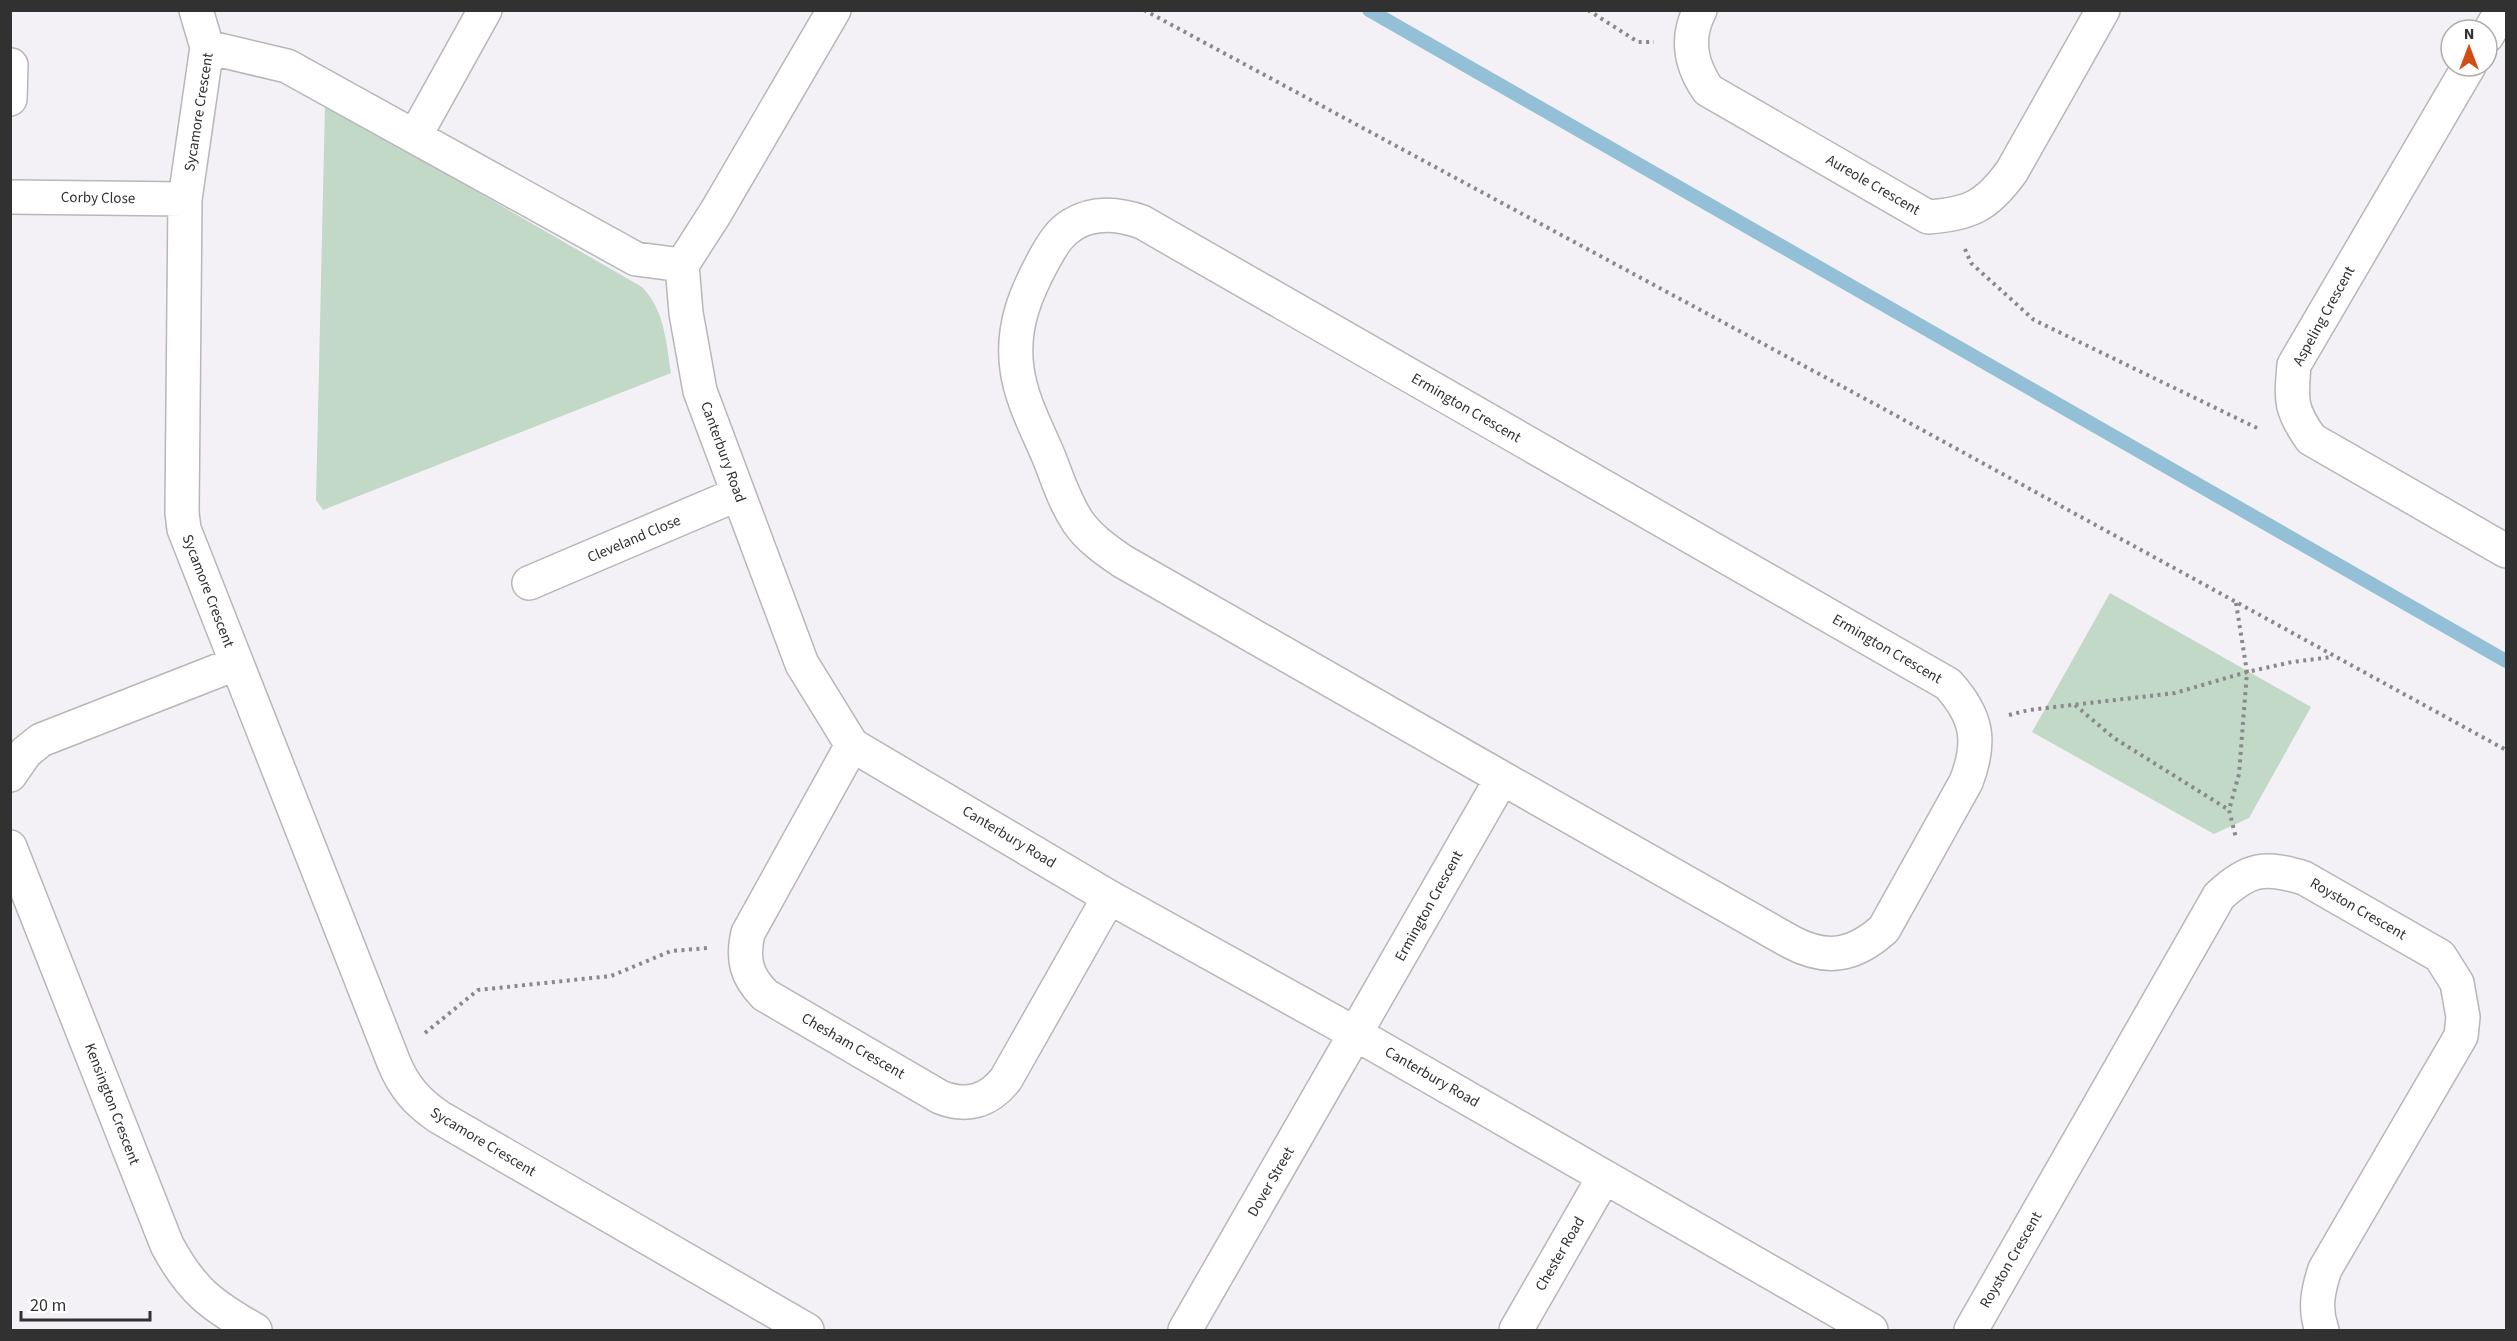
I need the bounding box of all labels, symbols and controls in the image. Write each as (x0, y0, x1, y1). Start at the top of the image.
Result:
north arrow (2439, 18, 2499, 78)
text: N (2464, 23, 2474, 45)
street label: Sycamore Crescent (179, 51, 219, 173)
street label: Aureole Crescent (1822, 149, 1924, 221)
street label: Corby Close (61, 187, 135, 209)
street label: Aspeling Crescent (2288, 262, 2360, 370)
street label: Ermington Crescent (1407, 368, 1525, 448)
street label: Canterbury Road (695, 399, 751, 505)
street label: Cleveland Close (584, 510, 684, 568)
street label: Sycamore Crescent (177, 531, 239, 651)
street label: Ermington Crescent (1828, 609, 1946, 689)
street label: Canterbury Road (958, 801, 1060, 873)
street label: Ermington Crescent (1390, 847, 1468, 965)
street label: Royston Crescent (2306, 873, 2410, 945)
street label: Chesham Crescent (797, 1008, 909, 1084)
street label: Kensington Crescent (79, 1040, 145, 1168)
street label: Canterbury Road (1381, 1041, 1483, 1113)
street label: Sycamore Crescent (426, 1102, 540, 1182)
street label: Dover Street (1243, 1143, 1299, 1221)
street label: Royston Crescent (1975, 1208, 2047, 1312)
street label: Chester Road (1530, 1213, 1590, 1295)
scale bar (21, 1284, 150, 1322)
text: 20 m (30, 1293, 66, 1318)

